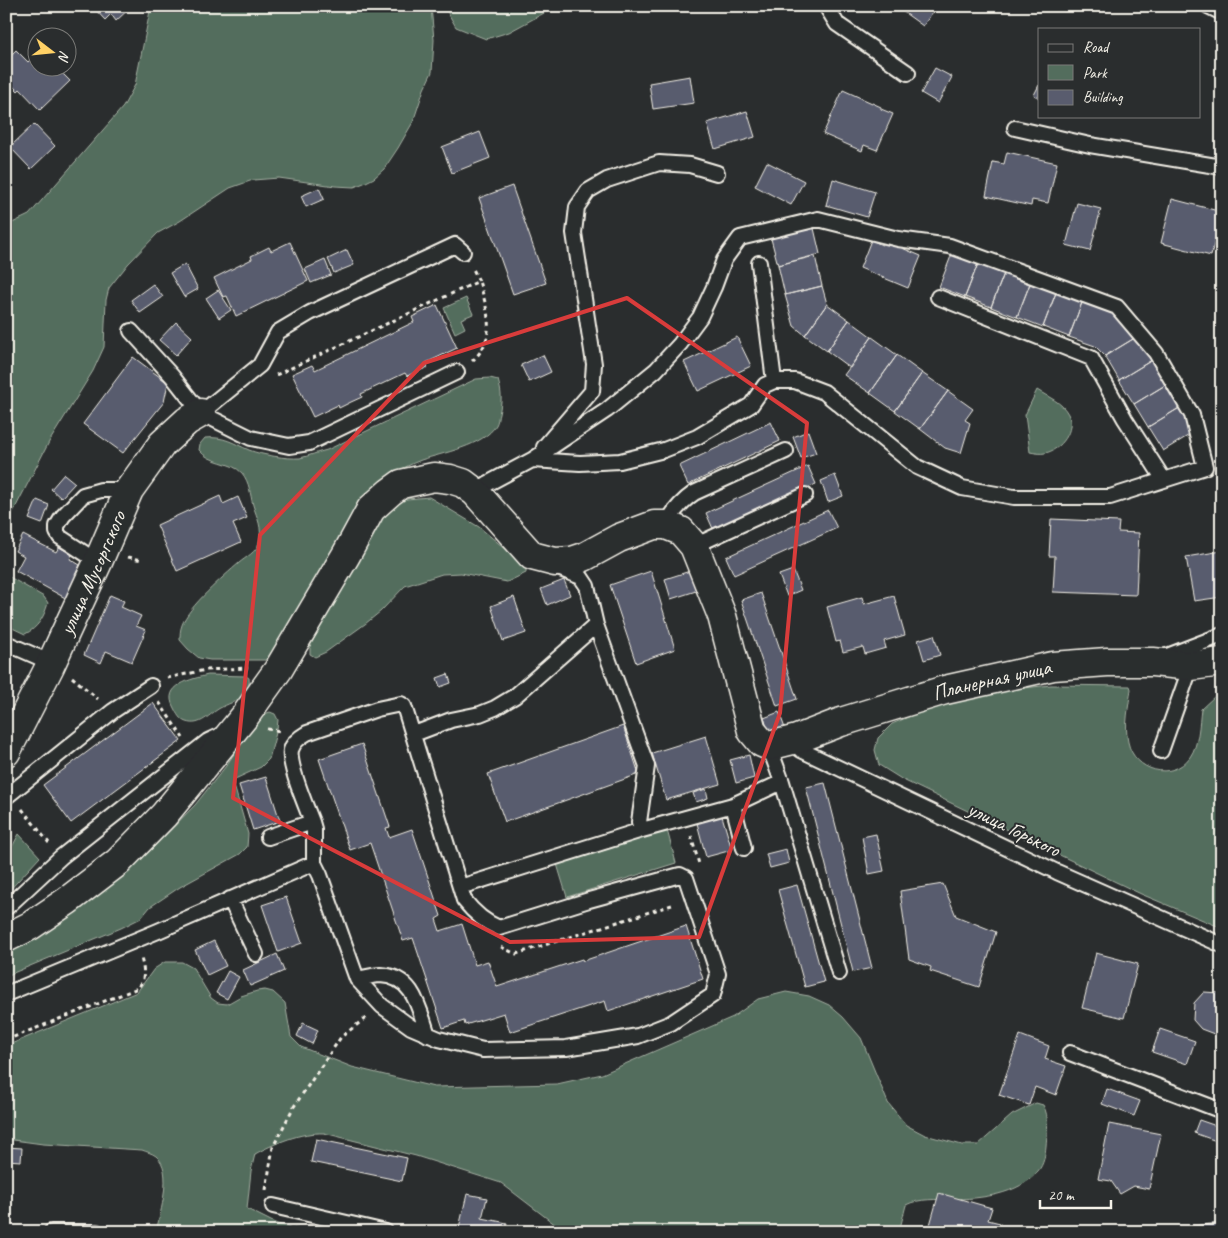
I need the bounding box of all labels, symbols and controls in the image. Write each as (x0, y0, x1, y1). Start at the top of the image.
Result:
north arrow (28, 28, 78, 78)
legend (1038, 28, 1200, 118)
text: Road (1083, 38, 1110, 57)
text: N (54, 49, 73, 64)
text: Park (1083, 64, 1108, 83)
text: Building (1083, 88, 1123, 107)
street label: улица Мусоргского (52, 505, 132, 641)
street label: Планерная улица (929, 653, 1055, 706)
street label: улица Горького (962, 795, 1066, 863)
scale bar (1040, 1178, 1112, 1210)
text: 20 m (1048, 1186, 1075, 1205)

